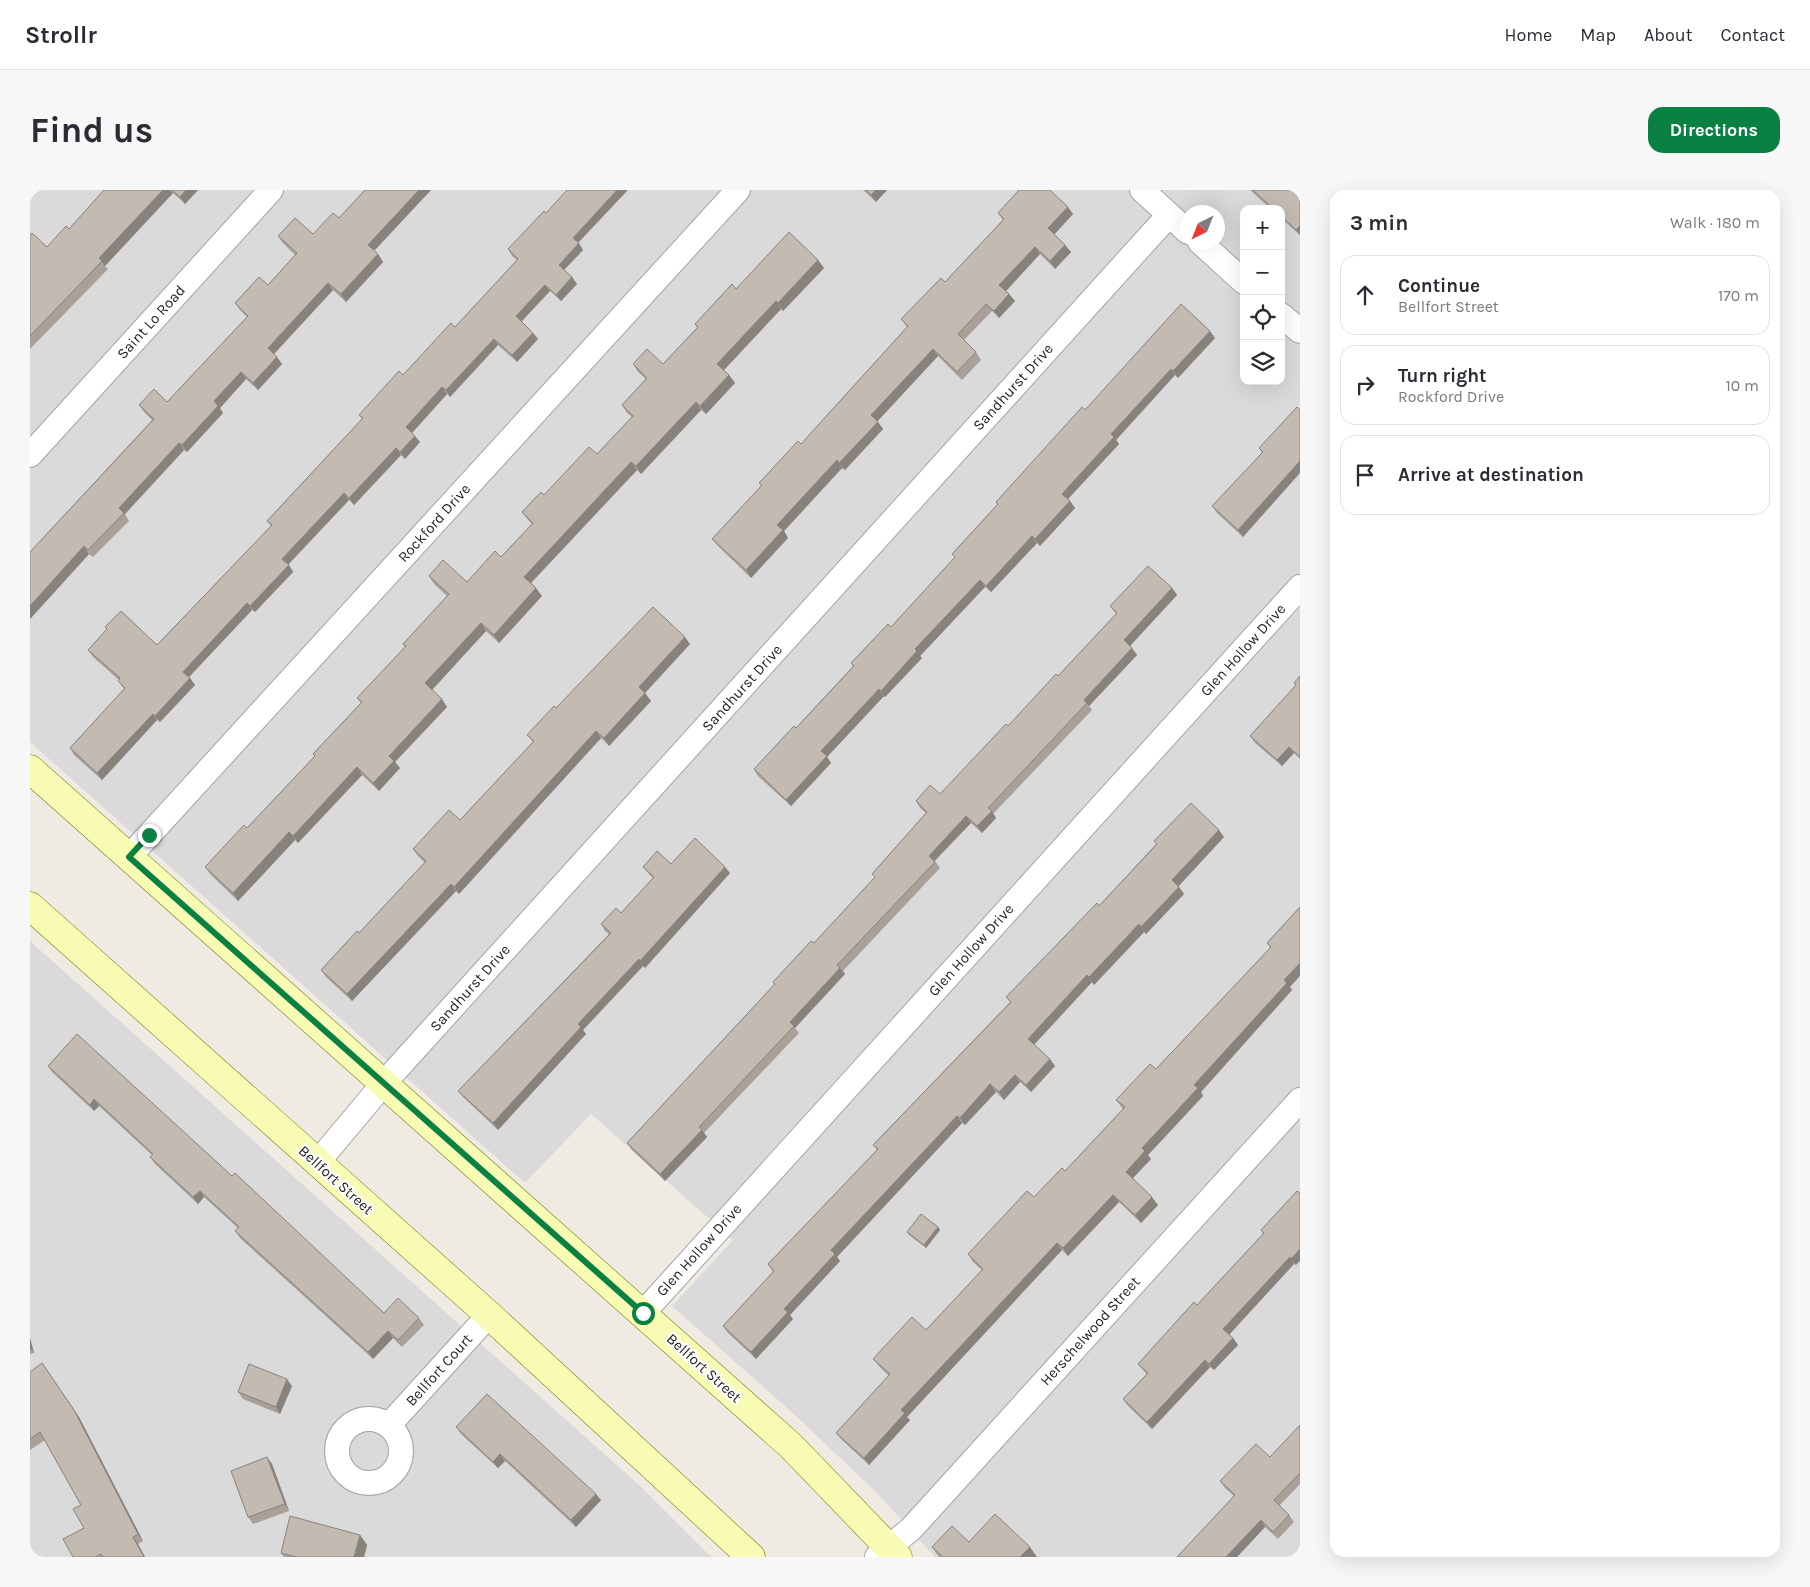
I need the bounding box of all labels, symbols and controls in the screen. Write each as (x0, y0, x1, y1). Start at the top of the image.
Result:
text: Strollr (25, 21, 97, 49)
text: Home (1504, 24, 1552, 46)
text: Map (1580, 24, 1616, 46)
text: About (1644, 24, 1693, 46)
text: Contact (1721, 24, 1785, 46)
button: Directions (1648, 107, 1780, 153)
text: Find us (30, 110, 153, 151)
north arrow (1180, 205, 1225, 250)
map controls (1240, 205, 1285, 385)
button: + (1240, 205, 1285, 250)
text: 3 min (1350, 211, 1408, 235)
text: Walk · 180 m (1670, 213, 1760, 232)
button: − (1240, 250, 1285, 295)
text: Continue (1398, 275, 1480, 297)
street label: Saint Lo Road (113, 281, 189, 363)
icon: ahead (1351, 281, 1379, 309)
text: 170 m (1718, 286, 1759, 305)
button: locate (1240, 295, 1285, 340)
text: Bellfort Street (1398, 297, 1499, 316)
street label: Sandhurst Drive (969, 340, 1057, 434)
button: layers (1240, 340, 1285, 385)
text: Turn right (1398, 365, 1487, 387)
icon: right (1351, 371, 1379, 399)
text: 10 m (1725, 376, 1759, 395)
text: Rockford Drive (1398, 387, 1504, 406)
icon: arrive (1351, 461, 1379, 489)
text: Arrive at destination (1398, 464, 1584, 486)
street label: Rockford Drive (394, 480, 474, 566)
street label: Glen Hollow Drive (1197, 600, 1289, 700)
street label: Sandhurst Drive (698, 641, 786, 735)
route end (138, 824, 161, 847)
street label: Glen Hollow Drive (925, 900, 1017, 1000)
street label: Sandhurst Drive (426, 941, 514, 1035)
street label: Bellfort Street (295, 1142, 377, 1219)
street label: Glen Hollow Drive (653, 1200, 745, 1300)
street label: Herschelwood Street (1036, 1272, 1144, 1389)
route start (632, 1302, 655, 1325)
street label: Bellfort Court (402, 1330, 476, 1410)
street label: Bellfort Street (663, 1330, 745, 1407)

